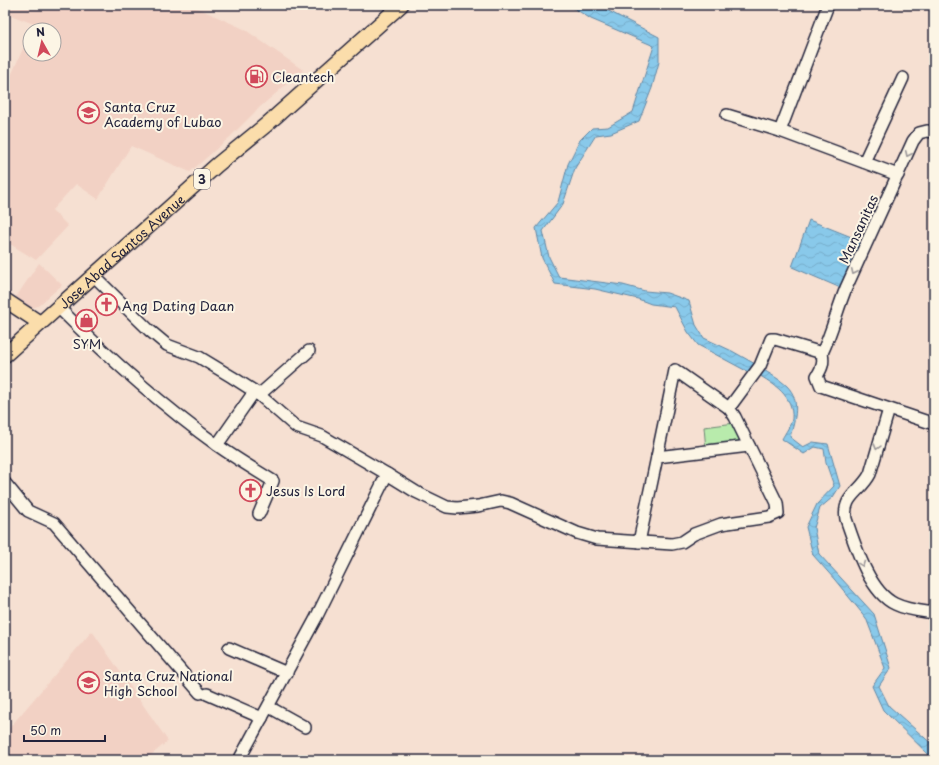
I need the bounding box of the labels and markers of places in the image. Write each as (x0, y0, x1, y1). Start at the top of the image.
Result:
fuel station icon: Cleantech (244, 63, 270, 89)
place label: Cleantech (272, 67, 334, 86)
place label: Santa Cruz Academy of Lubao (104, 97, 221, 131)
school or university icon: Santa Cruz Academy of Lubao (76, 100, 102, 126)
church icon: Ang Dating Daan (93, 292, 119, 318)
place label: Ang Dating Daan (122, 296, 234, 315)
shop icon: SYM (74, 308, 100, 334)
place label: SYM (73, 334, 101, 353)
church icon: Jesus Is Lord (238, 477, 264, 503)
place label: Jesus Is Lord (266, 481, 345, 500)
place label: Santa Cruz National High School (104, 666, 233, 700)
school or university icon: Santa Cruz National High School (75, 669, 101, 695)

